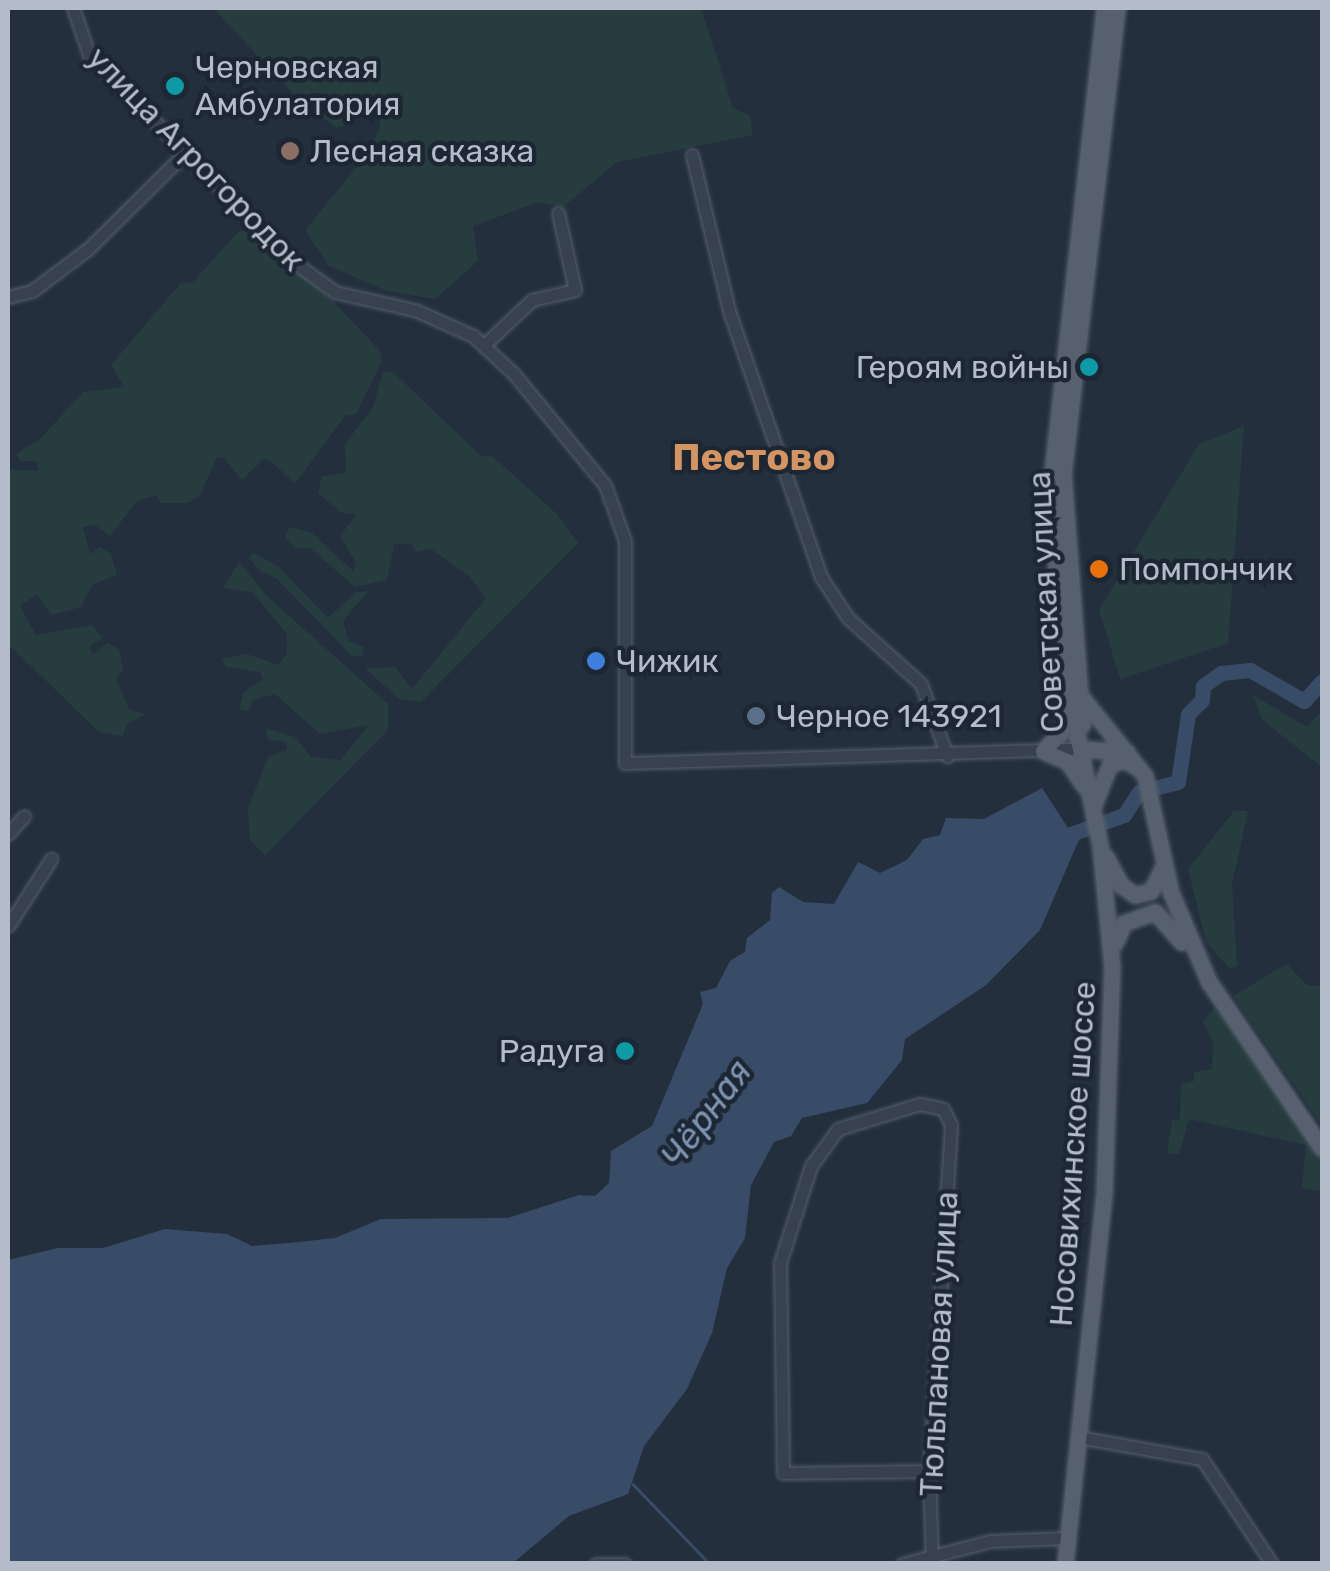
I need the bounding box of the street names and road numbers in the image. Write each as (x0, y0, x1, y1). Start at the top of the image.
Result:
street label: улица Агрогородок (79, 39, 313, 279)
street label: Советская улица (1020, 470, 1072, 734)
street label: Носовихинское шоссе (1042, 980, 1104, 1328)
street label: Тюльпановая улица (912, 1190, 966, 1498)

